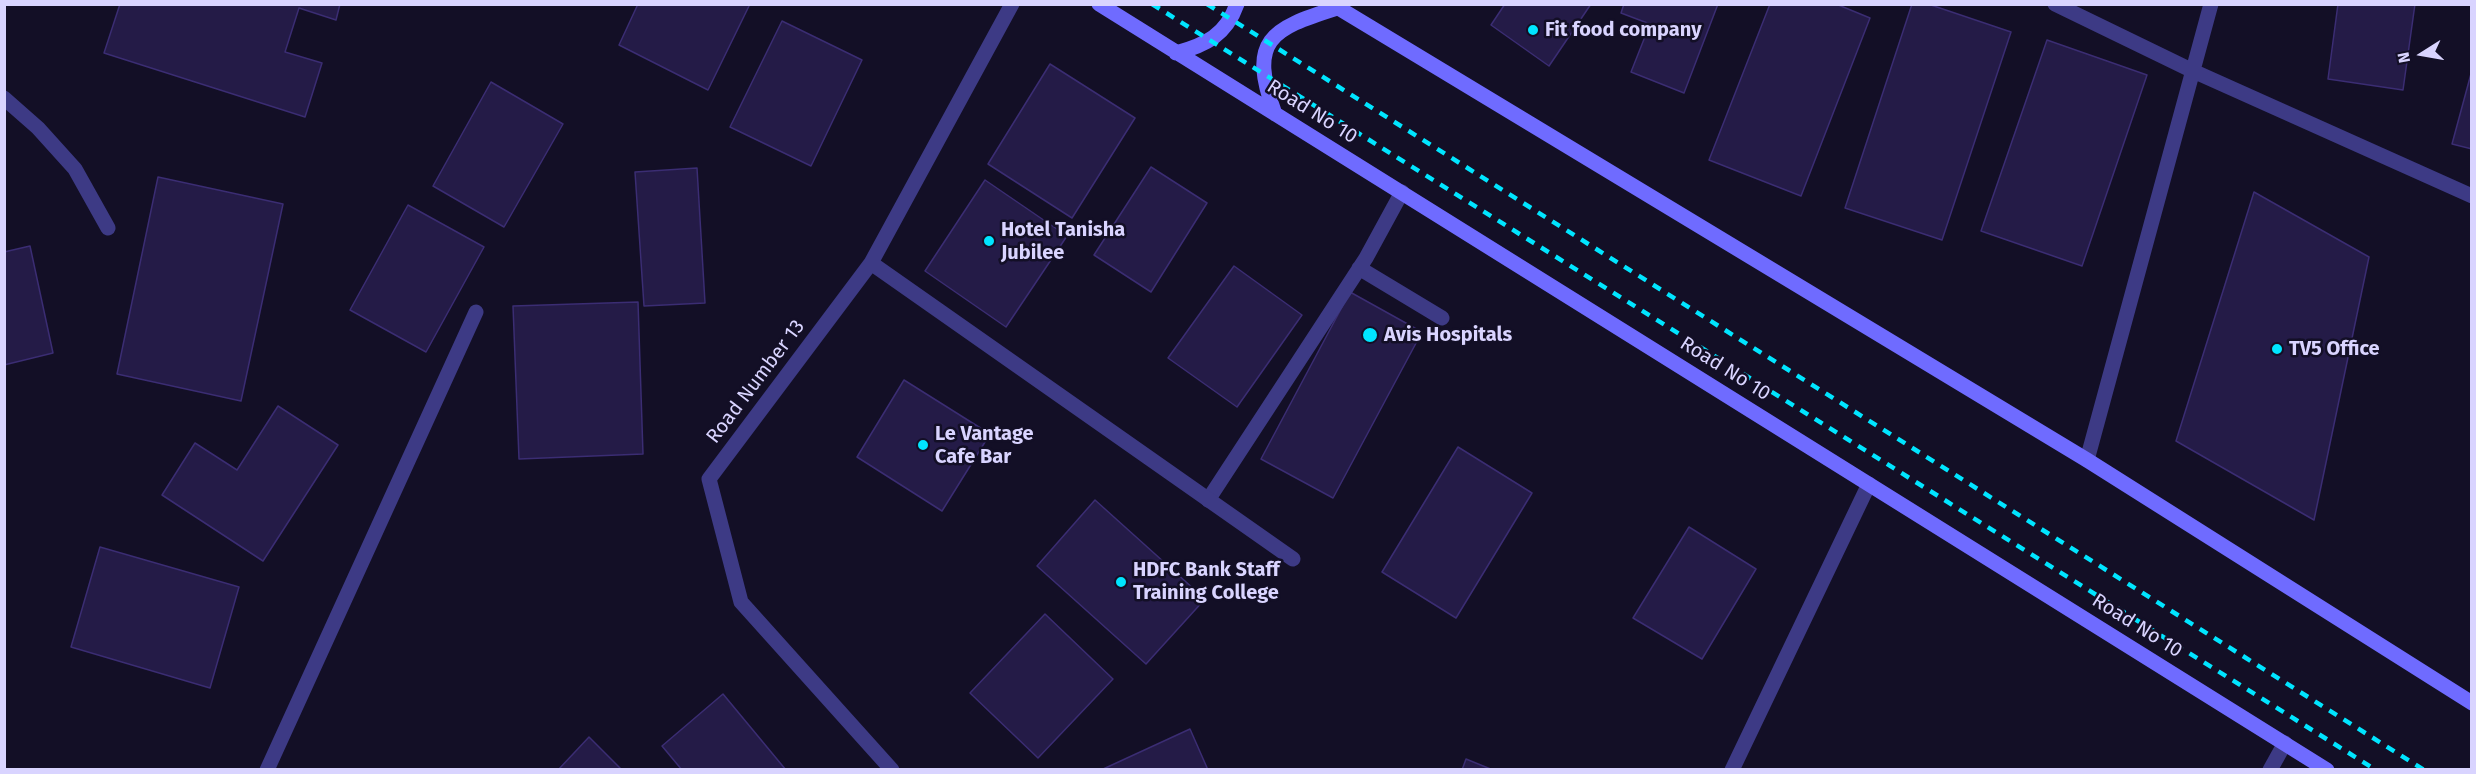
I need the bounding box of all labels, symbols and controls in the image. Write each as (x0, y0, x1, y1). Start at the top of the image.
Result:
place label: Fit food company (1545, 18, 1702, 42)
marker: Fit food company (1526, 23, 1540, 37)
north arrow (2392, 24, 2452, 84)
text: N (2394, 51, 2414, 65)
street label: Road No 10 (1262, 75, 1362, 149)
place label: Hotel Tanisha Jubilee (1001, 218, 1125, 265)
marker: Hotel Tanisha Jubilee (982, 234, 996, 248)
street label: Road Number 13 (702, 316, 810, 448)
place label: Avis Hospitals (1384, 323, 1512, 347)
marker: Avis Hospitals (1361, 326, 1379, 344)
street label: Road No 10 (1675, 332, 1775, 406)
place label: TV5 Office (2289, 337, 2380, 361)
marker: TV5 Office (2270, 342, 2284, 356)
place label: Le Vantage Cafe Bar (935, 422, 1033, 469)
marker: Le Vantage Cafe Bar (916, 438, 930, 452)
place label: HDFC Bank Staff Training College (1133, 558, 1280, 605)
marker: HDFC Bank Staff Training College (1114, 575, 1128, 589)
street label: Road No 10 (2087, 589, 2187, 663)

